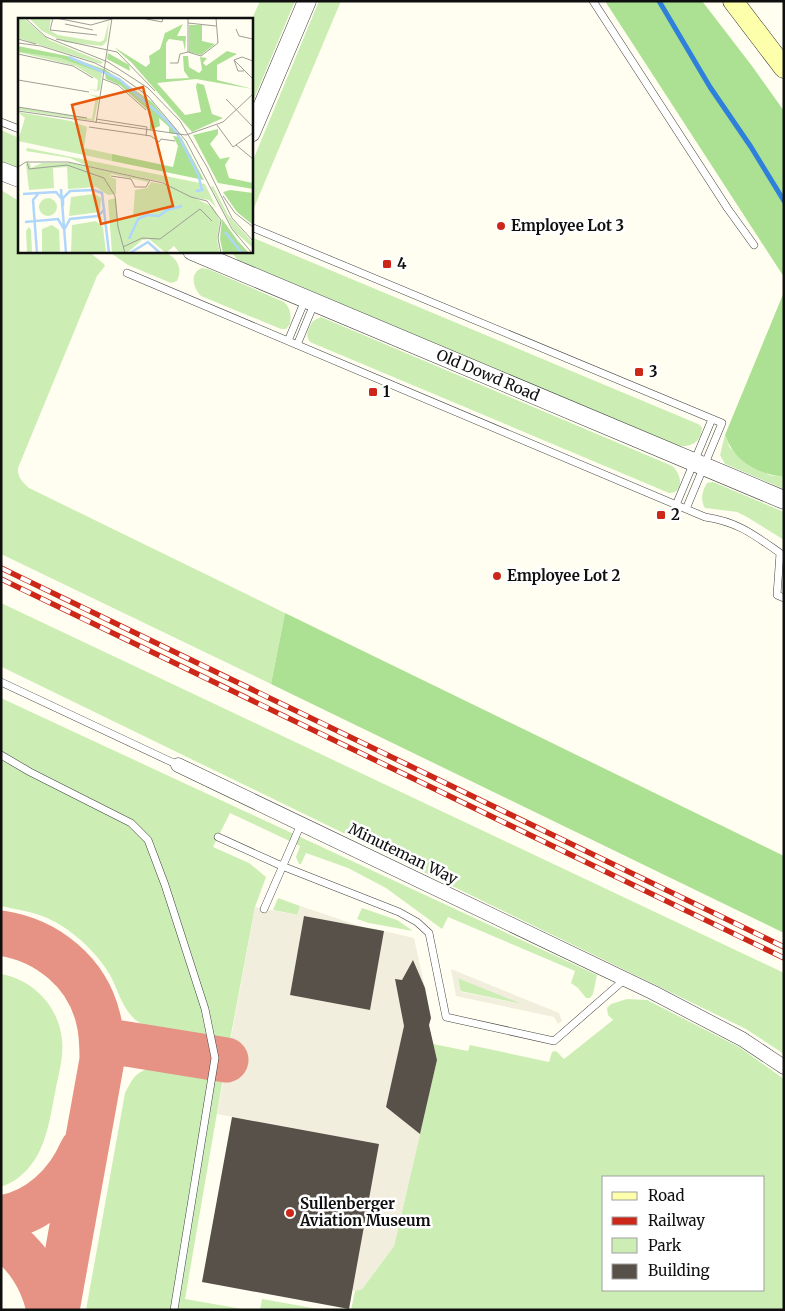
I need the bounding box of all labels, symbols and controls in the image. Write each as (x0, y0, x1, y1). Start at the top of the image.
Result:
inset map (18, 18, 252, 252)
place label: Employee Lot 3 (511, 216, 624, 235)
marker: Employee Lot 3 (495, 220, 507, 232)
place label: 4 (397, 254, 407, 273)
marker: 4 (381, 258, 393, 270)
street label: Old Dowd Road (434, 345, 542, 405)
place label: 3 (649, 362, 658, 381)
marker: 3 (633, 366, 645, 378)
place label: 1 (383, 382, 390, 401)
marker: 1 (367, 386, 379, 398)
place label: 2 (671, 505, 680, 524)
marker: 2 (655, 509, 667, 521)
place label: Employee Lot 2 (507, 566, 621, 585)
marker: Employee Lot 2 (491, 570, 503, 582)
street label: Minuteman Way (345, 819, 461, 888)
legend (602, 1176, 765, 1291)
text: Road (648, 1186, 684, 1205)
place label: Sullenberger Aviation Museum (299, 1194, 431, 1230)
marker: Sullenberger Aviation Museum (284, 1207, 296, 1219)
text: Railway (648, 1211, 705, 1230)
text: Park (648, 1236, 682, 1255)
text: Building (648, 1261, 710, 1280)

